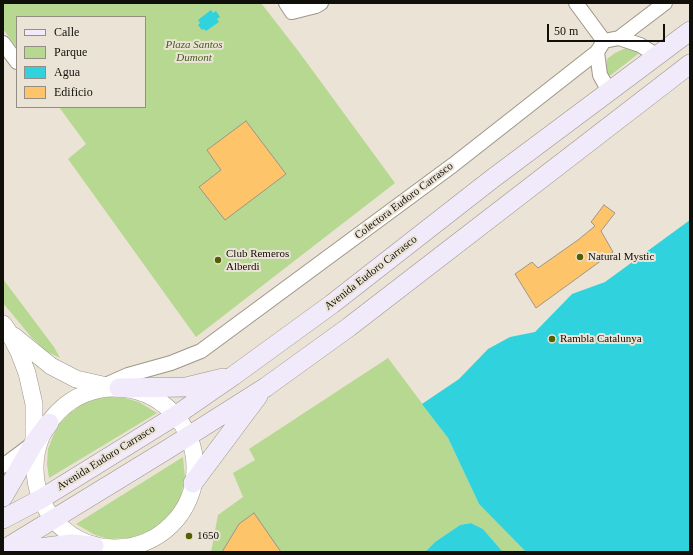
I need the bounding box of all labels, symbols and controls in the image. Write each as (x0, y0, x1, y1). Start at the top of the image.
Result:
legend (16, 16, 146, 108)
scale bar (549, 16, 667, 42)
text: 50 m (554, 24, 578, 38)
text: Calle (54, 25, 79, 39)
park label: Plaza Santos Dumont (165, 38, 223, 64)
text: Parque (54, 45, 87, 59)
text: Agua (54, 65, 80, 79)
text: Edificio (54, 85, 93, 99)
street label: Colectora Eudoro Carrasco (352, 160, 456, 242)
street label: Avenida Eudoro Carrasco (322, 233, 420, 313)
place label: Club Remeros Alberdi (226, 247, 289, 273)
place label: Natural Mystic (588, 250, 654, 264)
marker: Natural Mystic (575, 252, 585, 262)
marker: Club Remeros Alberdi (213, 255, 223, 265)
place label: Rambla Catalunya (560, 332, 642, 346)
marker: Rambla Catalunya (547, 334, 557, 344)
street label: Avenida Eudoro Carrasco (54, 422, 158, 494)
place label: 1650 (197, 529, 219, 543)
marker: 1650 (184, 531, 194, 541)

